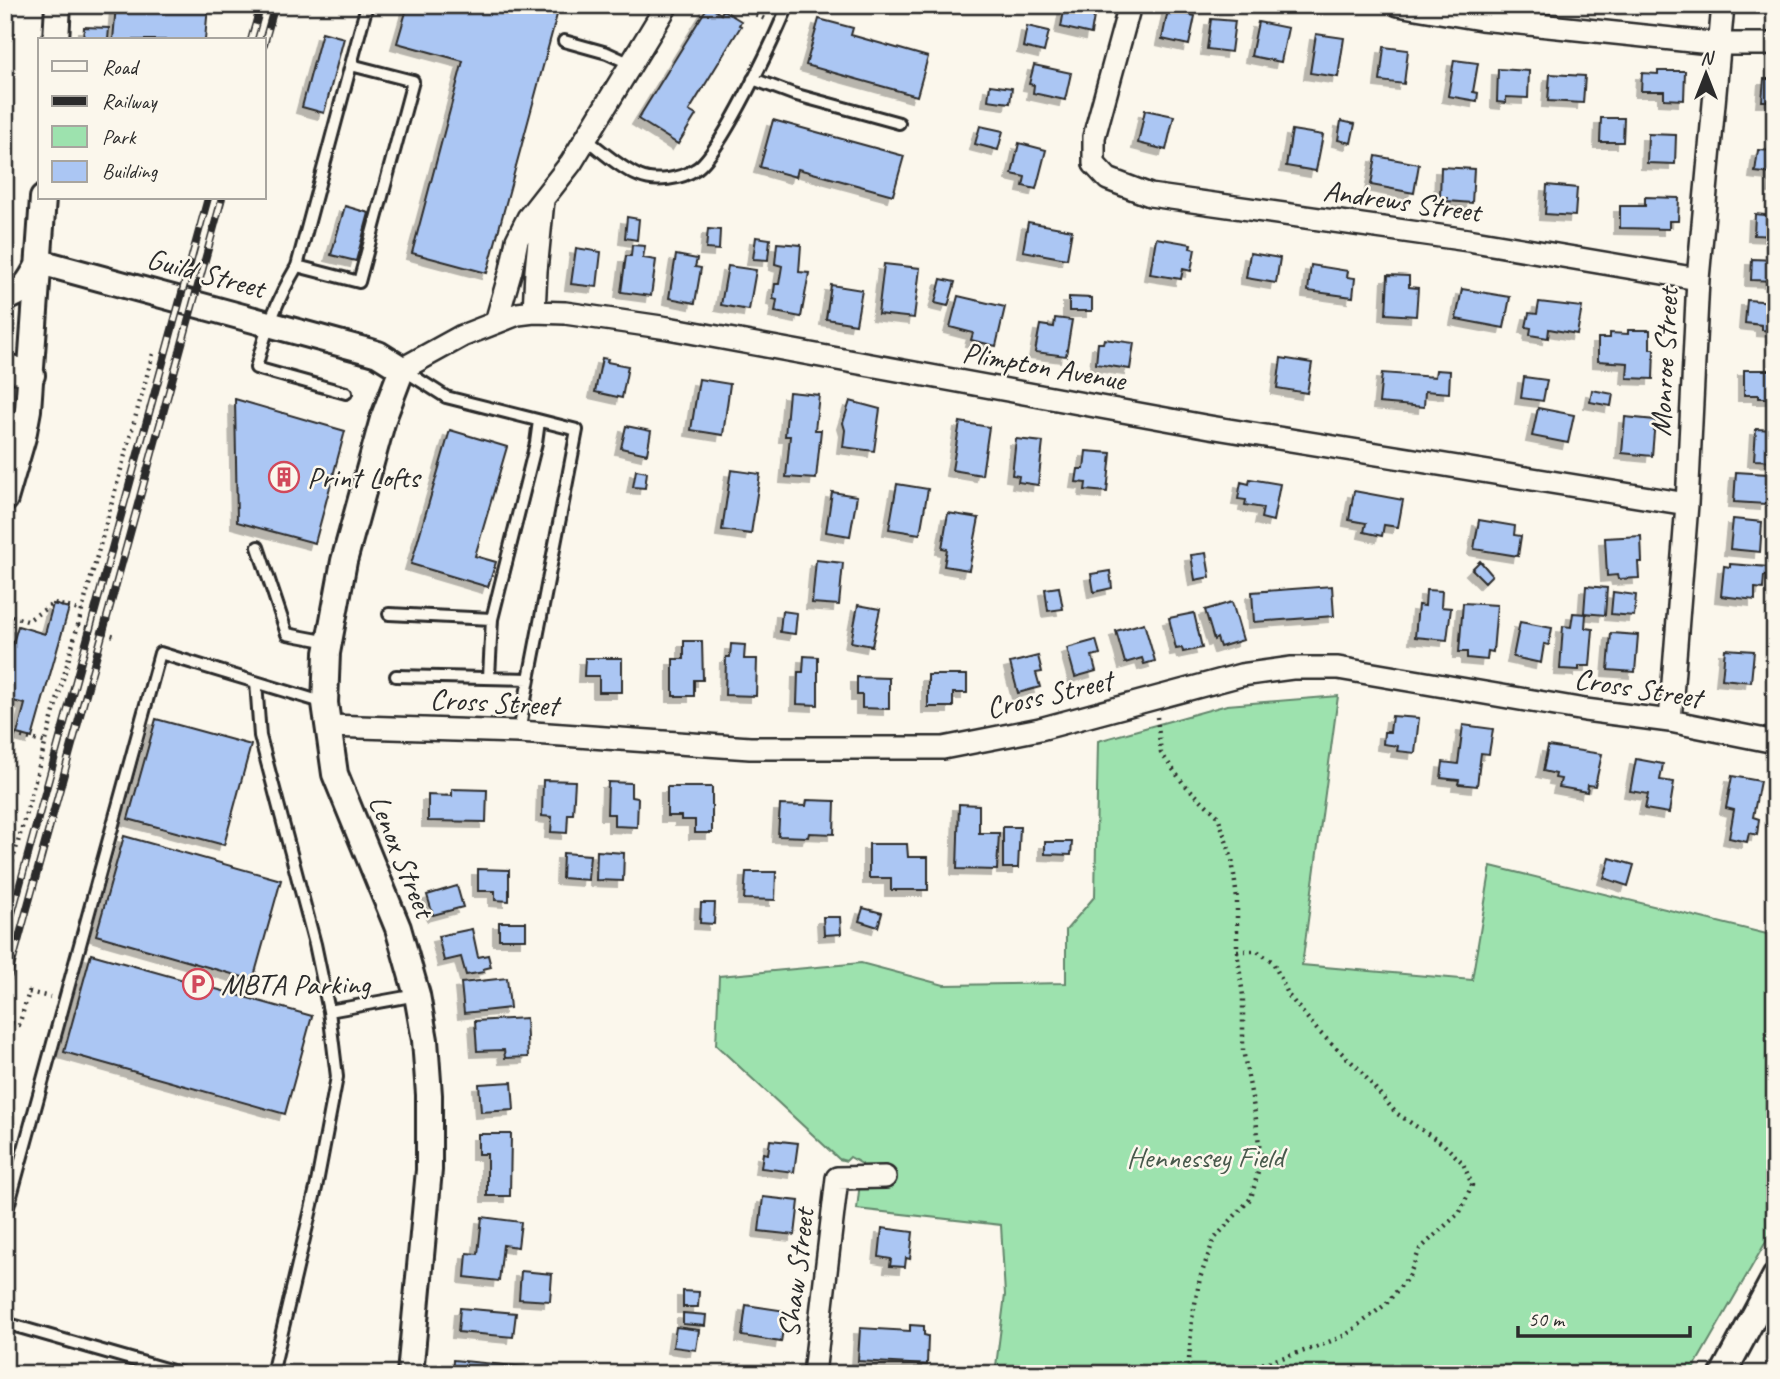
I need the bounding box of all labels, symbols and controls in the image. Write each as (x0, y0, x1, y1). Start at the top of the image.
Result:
legend (38, 38, 266, 200)
north arrow (1672, 38, 1742, 108)
text: N (1700, 46, 1715, 70)
text: Road (102, 54, 141, 80)
text: Railway (102, 88, 158, 114)
text: Park (102, 124, 137, 150)
text: Building (102, 158, 159, 184)
street label: Andrews Street (1321, 171, 1486, 231)
street label: Guild Street (143, 239, 272, 308)
street label: Monroe Street (1641, 284, 1687, 437)
street label: Plimpton Avenue (960, 333, 1131, 399)
place label: Print Lofts (307, 458, 422, 496)
building icon: Print Lofts (267, 460, 301, 494)
street label: Cross Street (1572, 659, 1708, 717)
street label: Cross Street (982, 660, 1120, 727)
street label: Cross Street (429, 680, 563, 725)
street label: Lenox Street (360, 789, 445, 926)
place label: MBTA Parking (221, 965, 372, 1003)
parking icon: MBTA Parking (181, 967, 215, 1001)
park label: Hennessey Field (1126, 1138, 1288, 1176)
street label: Shaw Street (769, 1203, 823, 1340)
scale bar (1518, 1295, 1689, 1339)
text: 50 m (1528, 1306, 1566, 1332)

